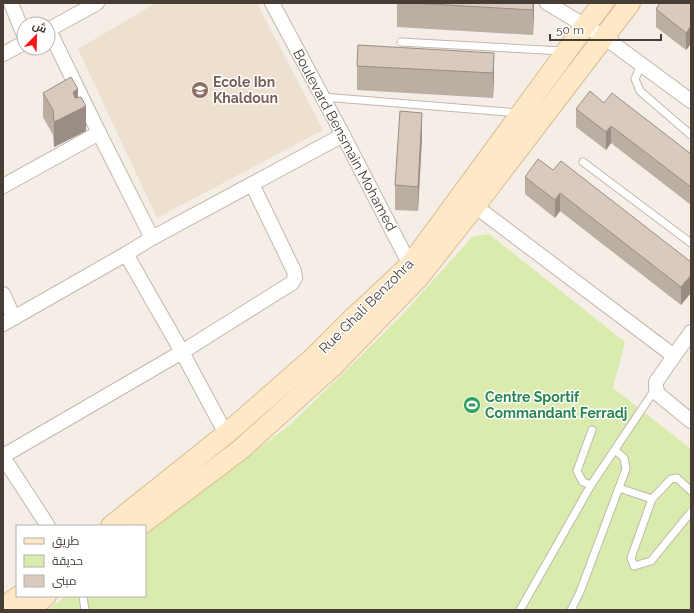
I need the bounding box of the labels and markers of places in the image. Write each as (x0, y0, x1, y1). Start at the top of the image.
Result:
place label: Ecole Ibn Khaldoun (213, 74, 278, 106)
school or university icon: Ecole Ibn Khaldoun (190, 80, 210, 100)
place label: Centre Sportif Commandant Ferradj (485, 389, 627, 421)
sports icon: Centre Sportif Commandant Ferradj (462, 395, 482, 415)

